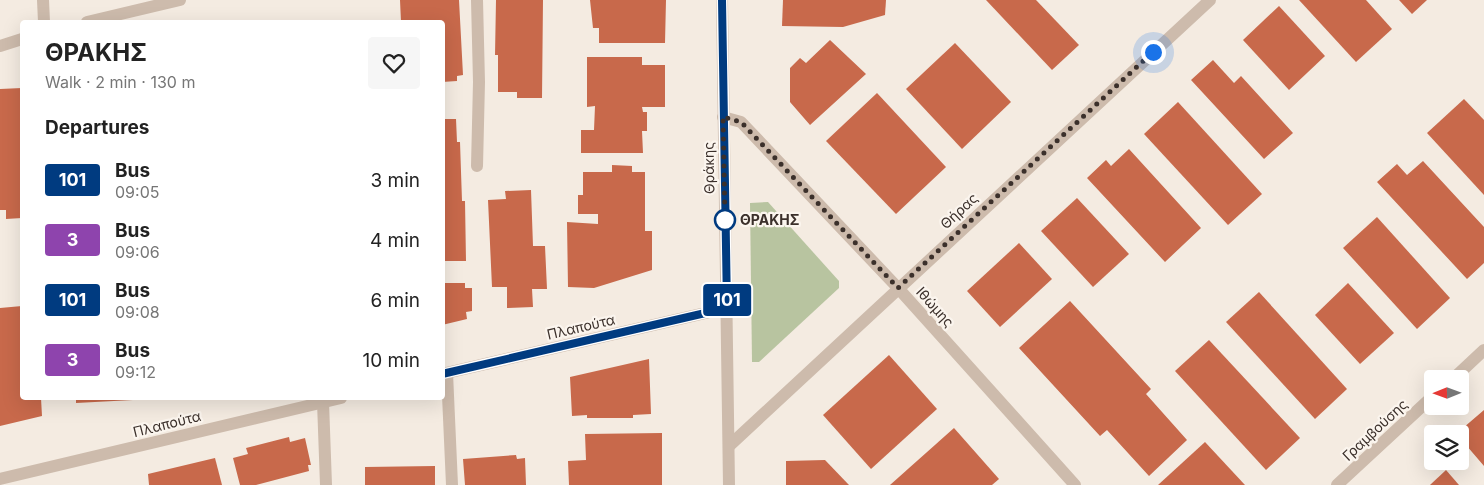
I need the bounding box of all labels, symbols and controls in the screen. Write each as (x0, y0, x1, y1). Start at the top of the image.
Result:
button: heart (368, 37, 420, 89)
text: ΘΡΑΚΗΣ (45, 38, 147, 67)
your location (1141, 40, 1166, 65)
text: Walk · 2 min · 130 m (45, 72, 195, 92)
text: Departures (45, 116, 149, 139)
street label: Θράκης (700, 142, 717, 194)
text: Bus (115, 159, 150, 182)
text: 101 (59, 169, 86, 190)
text: 3 min (370, 169, 420, 192)
text: 09:05 (115, 182, 159, 202)
street label: Θήρας (936, 189, 981, 232)
marker: ΘΡΑΚΗΣ (714, 209, 736, 231)
place label: ΘΡΑΚΗΣ (740, 211, 799, 228)
text: Bus (115, 219, 150, 242)
text: 3 (67, 229, 78, 250)
text: 4 min (370, 229, 420, 252)
text: 09:06 (115, 242, 160, 262)
text: Bus (115, 279, 150, 302)
street label: Ιθώμης (913, 283, 958, 330)
line badge: 101 (698, 284, 756, 316)
text: 101 (59, 289, 86, 310)
text: 6 min (370, 289, 420, 312)
text: 101 (713, 289, 741, 310)
text: 09:08 (115, 302, 160, 322)
street label: Πλαπούτα (545, 310, 617, 343)
text: Bus (115, 339, 150, 362)
text: 3 (67, 349, 78, 370)
text: 10 min (362, 349, 420, 372)
text: 09:12 (115, 362, 156, 382)
north arrow (1424, 370, 1469, 415)
map controls (1424, 370, 1469, 470)
street label: Γραμβούσης (1339, 395, 1411, 464)
street label: Πλαπούτα (131, 407, 203, 440)
button: layers (1424, 425, 1469, 470)

